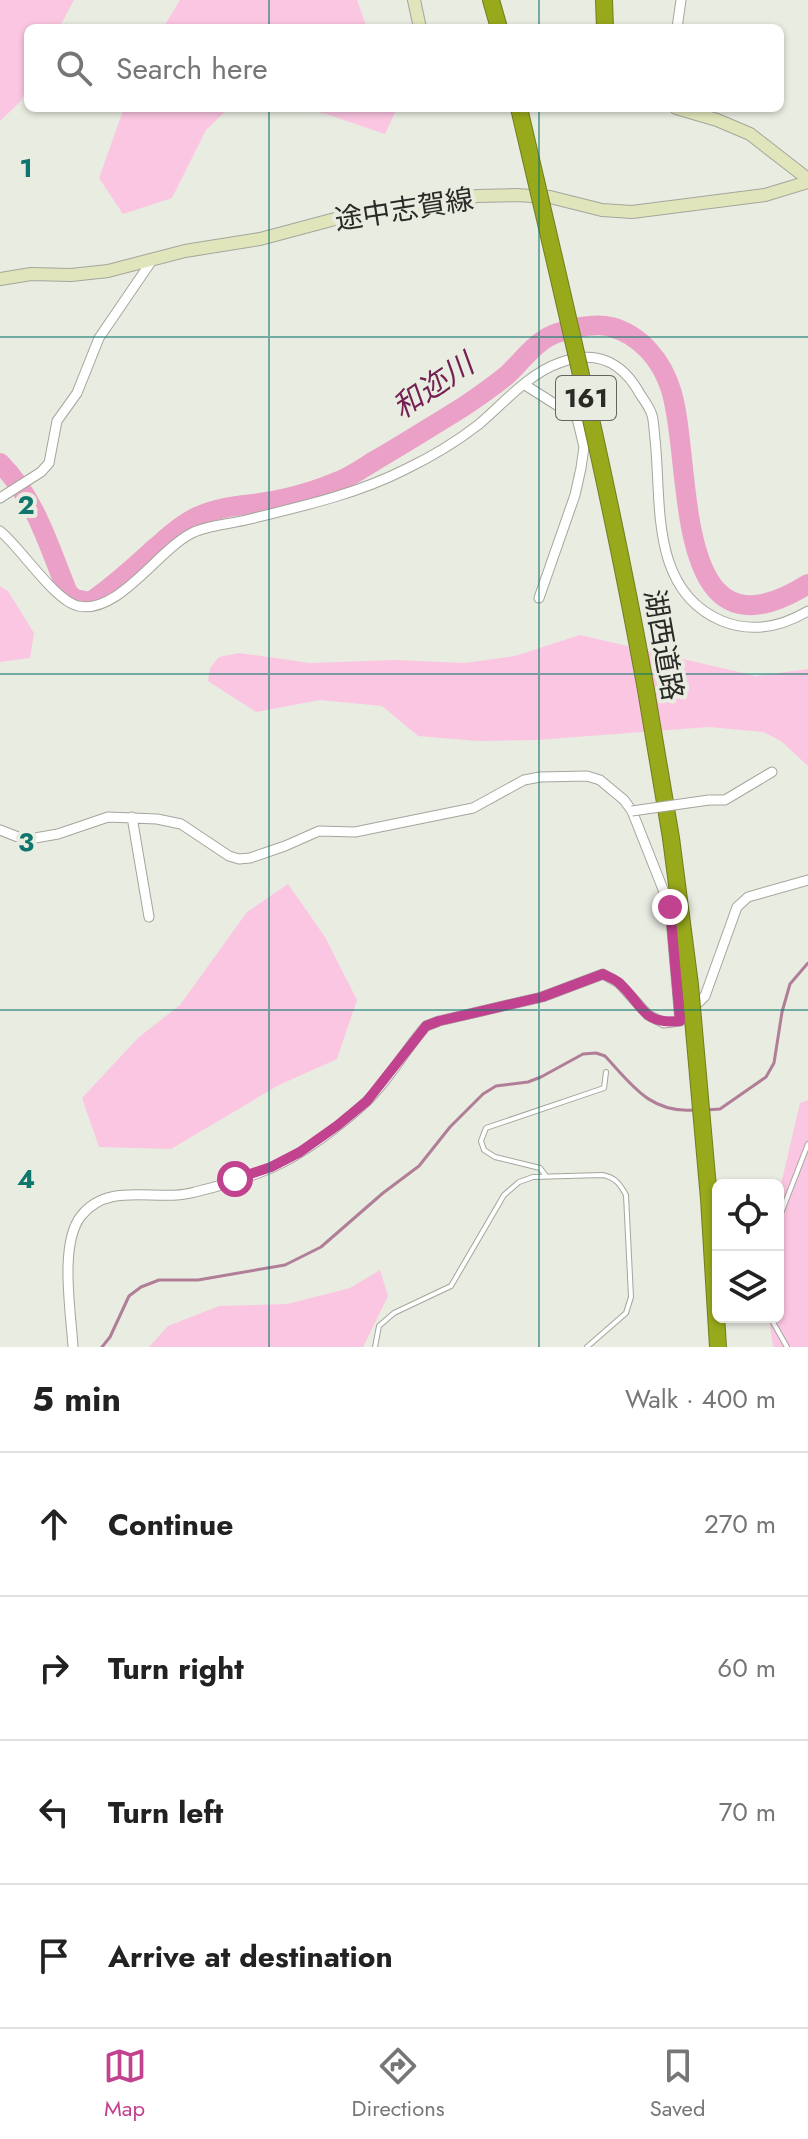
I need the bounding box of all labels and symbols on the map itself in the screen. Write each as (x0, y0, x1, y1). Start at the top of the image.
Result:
text: 1 (19, 149, 33, 187)
street label: 途中志賀線 (332, 178, 476, 241)
water label: 和迩川 (383, 341, 485, 429)
road number: 161 (556, 376, 616, 420)
text: 2 (17, 486, 35, 524)
street label: 湖西道路 (634, 586, 693, 704)
text: 3 (18, 823, 34, 861)
route end (652, 889, 688, 925)
text: 4 (17, 1160, 35, 1198)
route start (217, 1161, 253, 1197)

